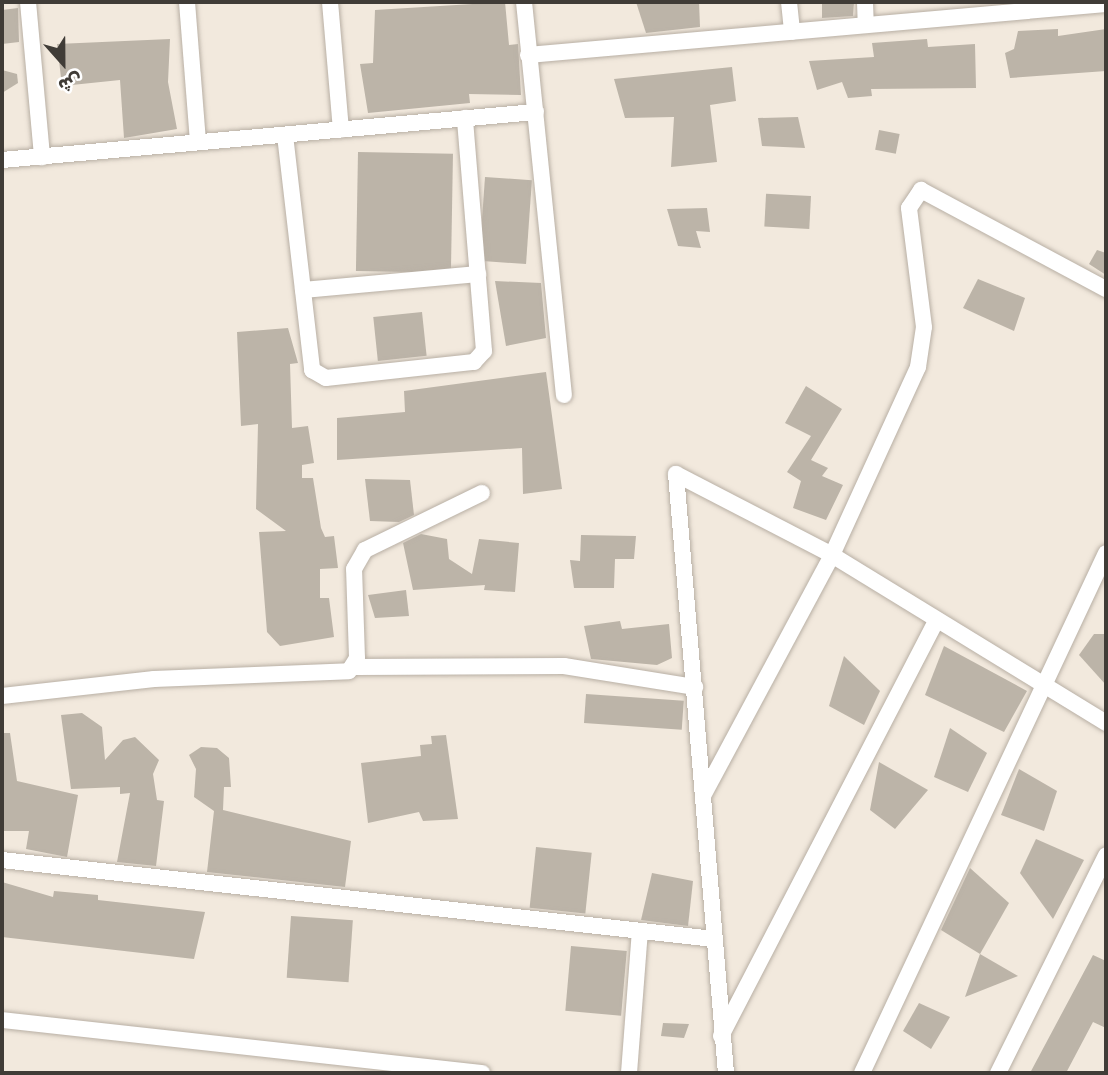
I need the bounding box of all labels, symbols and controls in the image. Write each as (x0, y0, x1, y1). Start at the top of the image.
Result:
north arrow (28, 28, 98, 98)
text: ش (55, 68, 86, 98)

